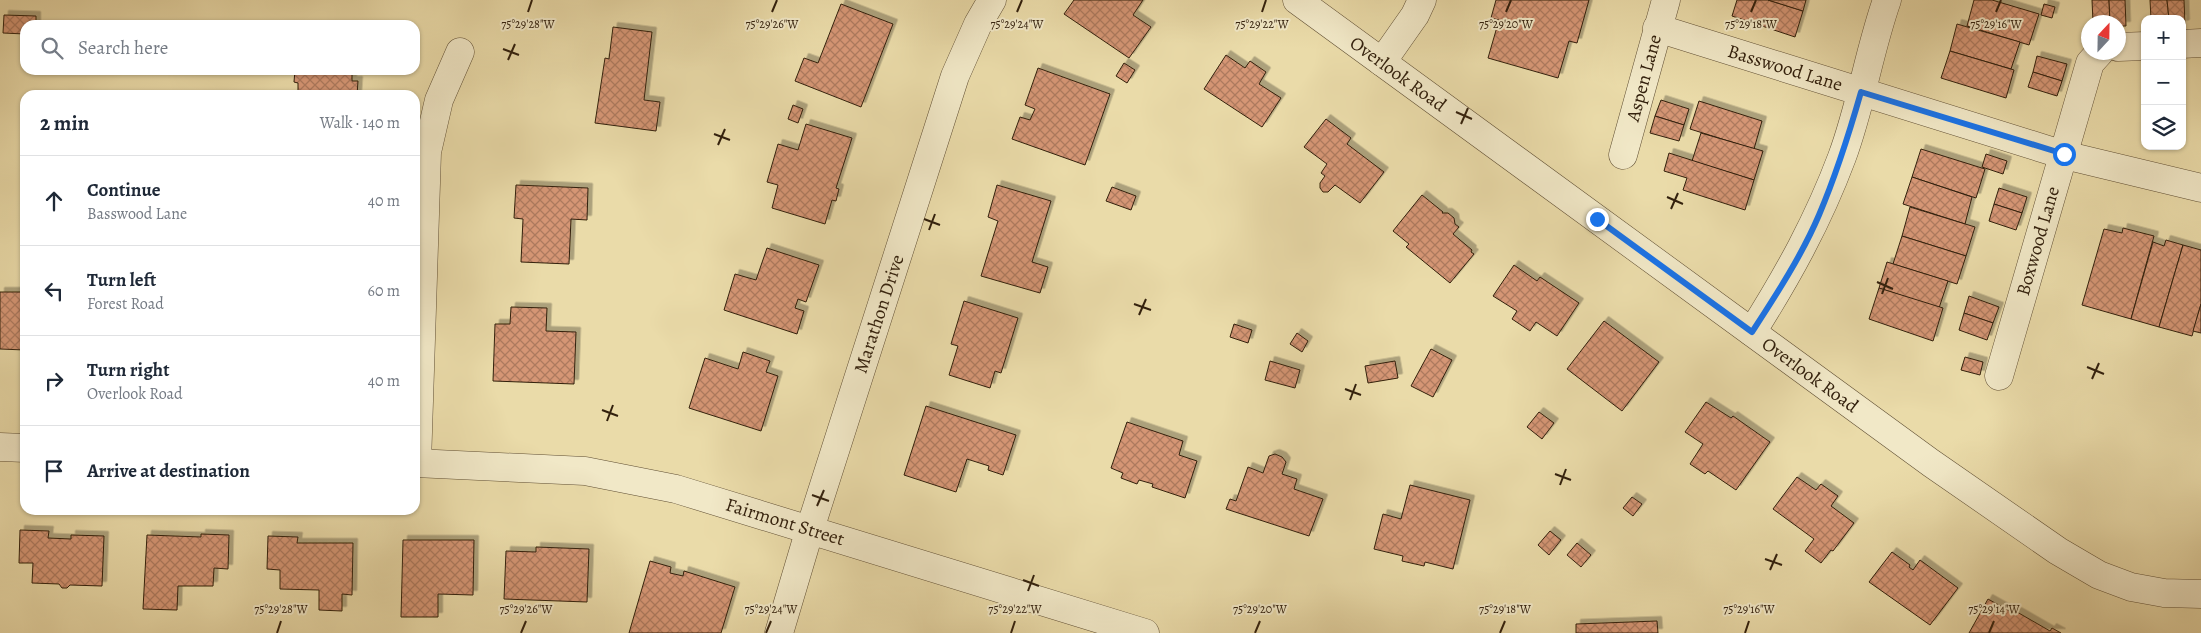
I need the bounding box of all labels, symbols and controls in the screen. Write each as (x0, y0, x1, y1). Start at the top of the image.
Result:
north arrow (2081, 15, 2126, 60)
map controls (2141, 15, 2186, 150)
button: + (2141, 15, 2186, 60)
text: 75°29'28"W (501, 16, 555, 32)
text: 75°29'26"W (745, 16, 799, 32)
text: 75°29'24"W (991, 16, 1044, 32)
text: 75°29'22"W (1235, 16, 1289, 32)
text: 75°29'20"W (1479, 16, 1534, 32)
text: 75°29'18"W (1725, 16, 1778, 32)
text: 75°29'16"W (1970, 16, 2023, 32)
search box (20, 20, 420, 75)
street label: Overlook Road (1344, 30, 1452, 118)
street label: Aspen Lane (1620, 32, 1668, 125)
icon: search (38, 34, 66, 62)
text: Search here (78, 35, 168, 61)
street label: Basswood Lane (1724, 38, 1846, 98)
button: − (2141, 60, 2186, 105)
button: layers (2141, 105, 2186, 150)
text: 2 min (40, 109, 89, 137)
text: Walk · 140 m (320, 112, 400, 134)
route start (2053, 143, 2076, 166)
text: Continue (87, 177, 161, 203)
street label: Boxwood Lane (2010, 183, 2066, 299)
icon: ahead (40, 187, 68, 215)
text: 40 m (368, 190, 400, 212)
text: Basswood Lane (87, 203, 187, 225)
route end (1586, 208, 1609, 231)
street label: Marathon Drive (848, 251, 910, 377)
text: Turn left (87, 267, 156, 293)
icon: left (40, 277, 68, 305)
text: 60 m (368, 280, 400, 302)
text: Forest Road (87, 293, 164, 315)
street label: Overlook Road (1756, 331, 1864, 419)
text: Turn right (87, 357, 169, 383)
icon: right (40, 367, 68, 395)
text: 40 m (368, 370, 400, 392)
text: Overlook Road (87, 383, 183, 405)
icon: arrive (40, 457, 68, 485)
text: Arrive at destination (87, 458, 250, 484)
street label: Fairmont Street (722, 492, 848, 552)
text: 75°29'28"W (254, 601, 308, 617)
text: 75°29'26"W (499, 601, 553, 617)
text: 75°29'24"W (745, 601, 798, 617)
text: 75°29'22"W (988, 601, 1042, 617)
text: 75°29'20"W (1233, 601, 1288, 617)
text: 75°29'18"W (1479, 601, 1532, 617)
text: 75°29'16"W (1723, 601, 1776, 617)
text: 75°29'14"W (1968, 601, 2021, 617)

